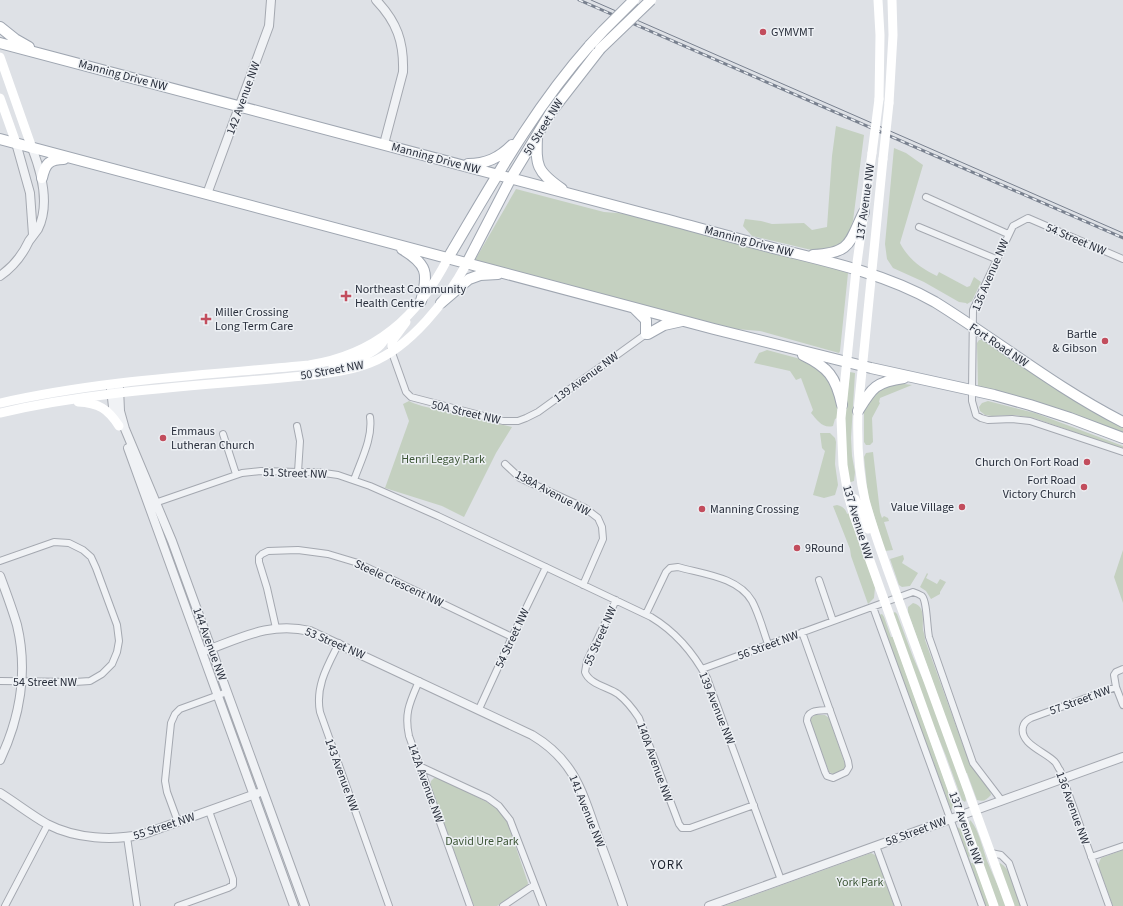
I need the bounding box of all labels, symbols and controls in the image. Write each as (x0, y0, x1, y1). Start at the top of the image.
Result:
place label: GYMVMT (771, 24, 815, 41)
marker: GYMVMT (758, 27, 768, 37)
street label: Manning Drive NW (76, 55, 170, 96)
street label: 142 Avenue NW (222, 59, 265, 137)
street label: 50 Street NW (519, 95, 568, 159)
street label: Manning Drive NW (389, 138, 483, 179)
street label: 137 Avenue NW (852, 162, 879, 241)
street label: 54 Street NW (1043, 219, 1109, 260)
street label: Manning Drive NW (702, 221, 796, 262)
street label: 136 Avenue NW (968, 236, 1014, 314)
place label: Northeast Community Health Centre (355, 281, 466, 312)
marker: Northeast Community Health Centre (340, 290, 352, 302)
place label: Miller Crossing Long Term Care (215, 304, 293, 335)
marker: Miller Crossing Long Term Care (200, 313, 212, 325)
street label: Fort Road NW (966, 319, 1032, 372)
place label: Bartle & Gibson (1052, 326, 1097, 357)
marker: Bartle & Gibson (1100, 336, 1110, 346)
street label: 139 Avenue NW (550, 348, 623, 407)
street label: 50 Street NW (299, 356, 366, 384)
street label: 50A Street NW (430, 396, 503, 429)
place label: Emmaus Lutheran Church (171, 423, 255, 454)
marker: Emmaus Lutheran Church (158, 433, 168, 443)
park label: Henri Legay Park (401, 451, 485, 468)
place label: Church On Fort Road (975, 454, 1079, 471)
marker: Church On Fort Road (1082, 457, 1092, 467)
street label: 51 Street NW (263, 464, 328, 483)
street label: 138A Avenue NW (512, 466, 594, 521)
place label: Fort Road Victory Church (1003, 472, 1076, 503)
marker: Fort Road Victory Church (1079, 482, 1089, 492)
street label: 137 Avenue NW (838, 483, 877, 562)
place label: Value Village (891, 499, 954, 516)
place label: Manning Crossing (710, 501, 799, 518)
marker: Value Village (957, 502, 967, 512)
marker: Manning Crossing (697, 504, 707, 514)
place label: 9Round (805, 540, 844, 557)
marker: 9Round (792, 543, 802, 553)
street label: Steele Crescent NW (351, 555, 447, 612)
street label: 55 Street NW (580, 603, 621, 669)
street label: 144 Avenue NW (188, 605, 231, 684)
street label: 54 Street NW (491, 605, 534, 671)
street label: 53 Street NW (302, 623, 368, 664)
street label: 56 Street NW (735, 626, 802, 664)
street label: 139 Avenue NW (694, 669, 739, 748)
street label: 54 Street NW (13, 674, 78, 691)
street label: 57 Street NW (1047, 681, 1114, 719)
street label: 140A Avenue NW (632, 720, 677, 805)
street label: 143 Avenue NW (320, 736, 363, 815)
street label: 142A Avenue NW (403, 741, 448, 826)
street label: 136 Avenue NW (1051, 769, 1094, 848)
street label: 141 Avenue NW (564, 772, 609, 851)
street label: 137 Avenue NW (944, 789, 987, 868)
street label: 55 Street NW (131, 808, 198, 844)
street label: 58 Street NW (883, 812, 950, 850)
park label: David Ure Park (445, 833, 519, 850)
district label: YORK (649, 856, 684, 874)
park label: York Park (836, 874, 883, 891)

